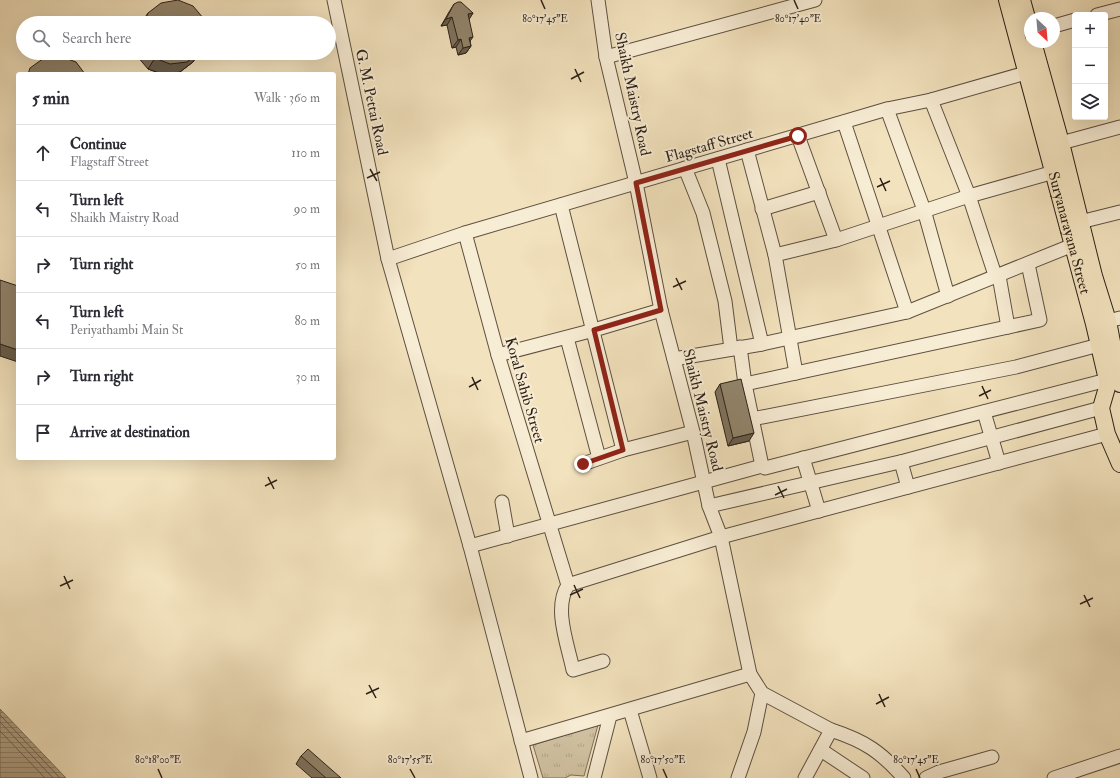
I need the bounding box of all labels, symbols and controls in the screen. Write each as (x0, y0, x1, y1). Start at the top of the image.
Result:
north arrow (1024, 12, 1060, 48)
map controls (1072, 12, 1108, 120)
button: + (1072, 12, 1108, 48)
text: 80°17'45"E (522, 13, 568, 25)
text: 80°17'40"E (775, 13, 821, 25)
search box (16, 16, 336, 60)
icon: search (30, 27, 52, 49)
text: Search here (62, 29, 131, 48)
street label: Shaikh Maistry Road (610, 31, 655, 158)
street label: G. M. Pettai Road (351, 47, 392, 158)
button: − (1072, 48, 1108, 84)
button: layers (1072, 84, 1108, 120)
text: 5 min (32, 88, 70, 109)
text: Walk · 360 m (254, 90, 320, 106)
street label: Flagstaff Street (663, 124, 756, 167)
route start (789, 127, 807, 145)
text: Continue (70, 135, 126, 154)
icon: ahead (32, 142, 54, 164)
text: 110 m (291, 145, 320, 161)
text: Flagstaff Street (70, 154, 149, 170)
street label: Suryanarayana Street (1044, 170, 1095, 296)
text: Turn left (70, 191, 124, 210)
icon: left (32, 198, 54, 220)
text: 90 m (294, 201, 320, 217)
text: Shaikh Maistry Road (70, 210, 179, 226)
icon: right (32, 254, 54, 276)
text: Turn right (70, 255, 133, 274)
text: 50 m (295, 257, 320, 273)
text: Turn left (70, 303, 124, 322)
icon: left (32, 310, 54, 332)
text: 80 m (294, 313, 320, 329)
text: Periyathambi Main St (70, 322, 183, 338)
street label: Koral Sahib Street (500, 335, 549, 445)
street label: Shaikh Maistry Road (678, 347, 727, 474)
icon: right (32, 366, 54, 388)
text: Turn right (70, 367, 133, 386)
text: 30 m (296, 369, 320, 385)
icon: arrive (32, 422, 54, 444)
text: Arrive at destination (70, 423, 190, 442)
route end (574, 455, 592, 473)
text: 80°18'00"E (135, 754, 181, 766)
text: 80°17'55"E (388, 754, 432, 766)
text: 80°17'50"E (640, 754, 686, 766)
text: 80°17'45"E (893, 754, 939, 766)

